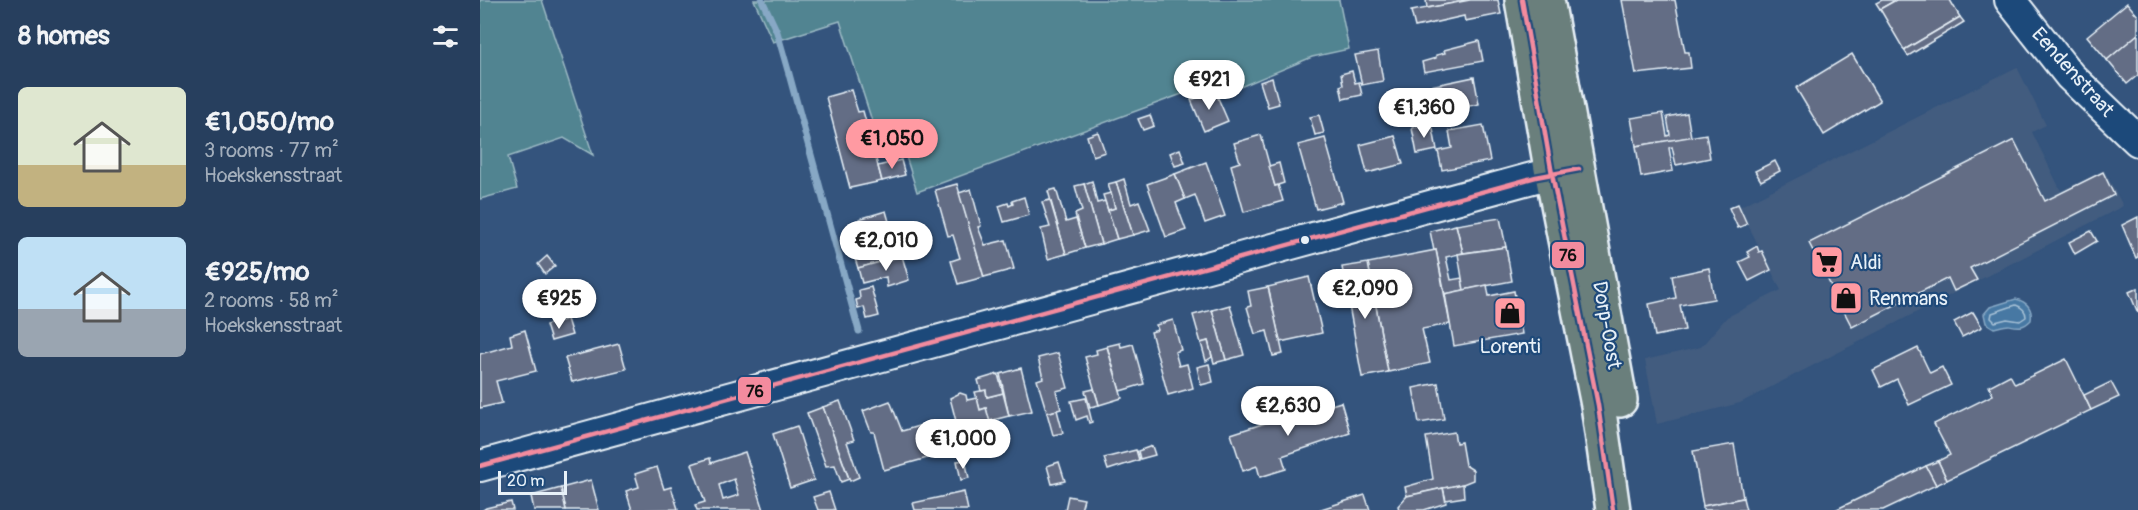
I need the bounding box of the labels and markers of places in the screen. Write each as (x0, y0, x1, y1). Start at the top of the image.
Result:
pin: €921 (1173, 60, 1245, 111)
pin: €1,360 (1375, 88, 1473, 139)
pin: €1,050 (843, 119, 941, 170)
pin: €2,010 (837, 221, 935, 272)
unlabelled marker (1299, 234, 1311, 246)
supermarket icon: Aldi (1809, 244, 1845, 280)
place label: Aldi (1850, 250, 1881, 275)
pin: €2,090 (1316, 269, 1414, 320)
pin: €925 (523, 279, 595, 330)
shop icon: Renmans (1828, 280, 1864, 316)
place label: Renmans (1869, 286, 1948, 311)
shop icon: Lorenti (1492, 295, 1528, 331)
place label: Lorenti (1480, 334, 1540, 359)
pin: €2,630 (1239, 386, 1337, 437)
pin: €1,000 (914, 419, 1012, 470)

